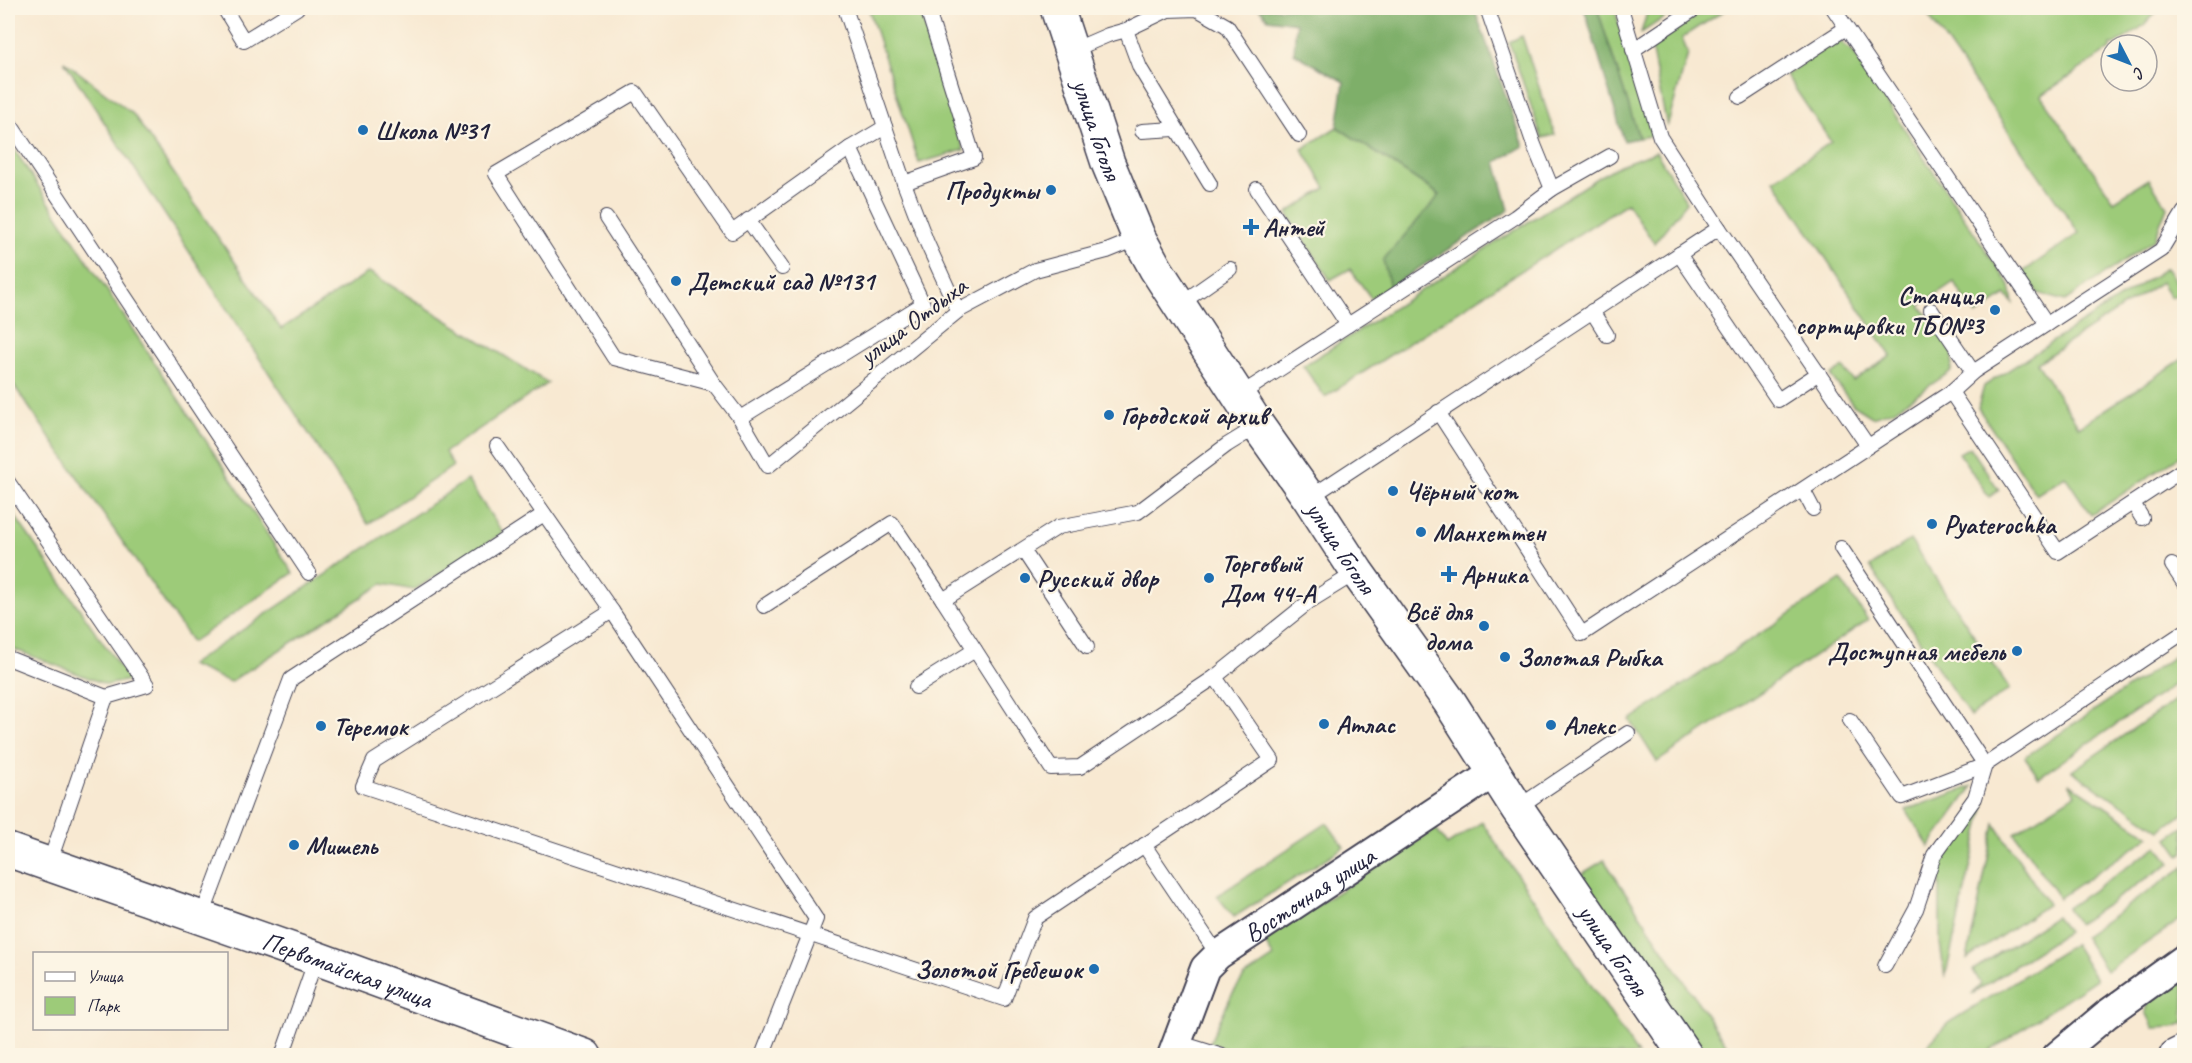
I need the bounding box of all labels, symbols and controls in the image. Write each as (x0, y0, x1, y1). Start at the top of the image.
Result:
north arrow (2099, 33, 2159, 93)
text: С (2128, 63, 2149, 84)
street label: улица Гоголя (1064, 73, 1130, 187)
place label: Школа №31 (375, 114, 491, 147)
marker: Школа №31 (356, 123, 370, 137)
place label: Продукты (945, 174, 1042, 207)
marker: Продукты (1044, 183, 1058, 197)
place label: Антей (1263, 211, 1326, 244)
marker: Антей (1244, 220, 1258, 234)
place label: Детский сад №131 (688, 265, 877, 298)
street label: улица Отдыха (851, 269, 975, 374)
marker: Детский сад №131 (669, 274, 683, 288)
place label: Станция сортировки ТБО№3 (1796, 279, 1985, 342)
marker: Станция сортировки ТБО№3 (1988, 303, 2002, 317)
place label: Городской архив (1121, 399, 1273, 432)
marker: Городской архив (1102, 408, 1116, 422)
place label: Чёрный кот (1405, 475, 1520, 508)
marker: Чёрный кот (1386, 484, 1400, 498)
street label: улица Гоголя (1298, 493, 1385, 602)
place label: Pyaterochka (1944, 508, 2058, 541)
place label: Манхеттен (1433, 516, 1547, 549)
marker: Pyaterochka (1925, 517, 1939, 531)
marker: Манхеттен (1414, 525, 1428, 539)
place label: Торговый Дом 44-А (1221, 547, 1317, 610)
place label: Арника (1461, 558, 1529, 591)
place label: Русский двор (1037, 562, 1160, 595)
marker: Арника (1442, 567, 1456, 581)
marker: Русский двор (1018, 571, 1032, 585)
marker: Торговый Дом 44-А (1202, 571, 1216, 585)
place label: Всё для дома (1406, 595, 1474, 658)
marker: Всё для дома (1477, 619, 1491, 633)
place label: Доступная мебель (1828, 635, 2007, 668)
place label: Золотая Рыбка (1517, 641, 1664, 674)
marker: Доступная мебель (2010, 644, 2024, 658)
marker: Золотая Рыбка (1498, 650, 1512, 664)
place label: Атлас (1336, 708, 1396, 741)
place label: Алекс (1563, 709, 1616, 742)
place label: Теремок (333, 710, 410, 743)
marker: Атлас (1317, 717, 1331, 731)
marker: Алекс (1544, 718, 1558, 732)
marker: Теремок (314, 719, 328, 733)
place label: Мишель (306, 829, 380, 862)
marker: Мишель (287, 838, 301, 852)
street label: Восточная улица (1238, 838, 1383, 950)
street label: улица Гоголя (1569, 896, 1658, 1004)
street label: Первомайская улица (258, 924, 438, 1016)
legend (33, 952, 228, 1030)
place label: Золотой Гребешок (915, 953, 1085, 986)
marker: Золотой Гребешок (1087, 962, 1101, 976)
text: Улица (87, 965, 124, 987)
text: Парк (87, 995, 121, 1017)

